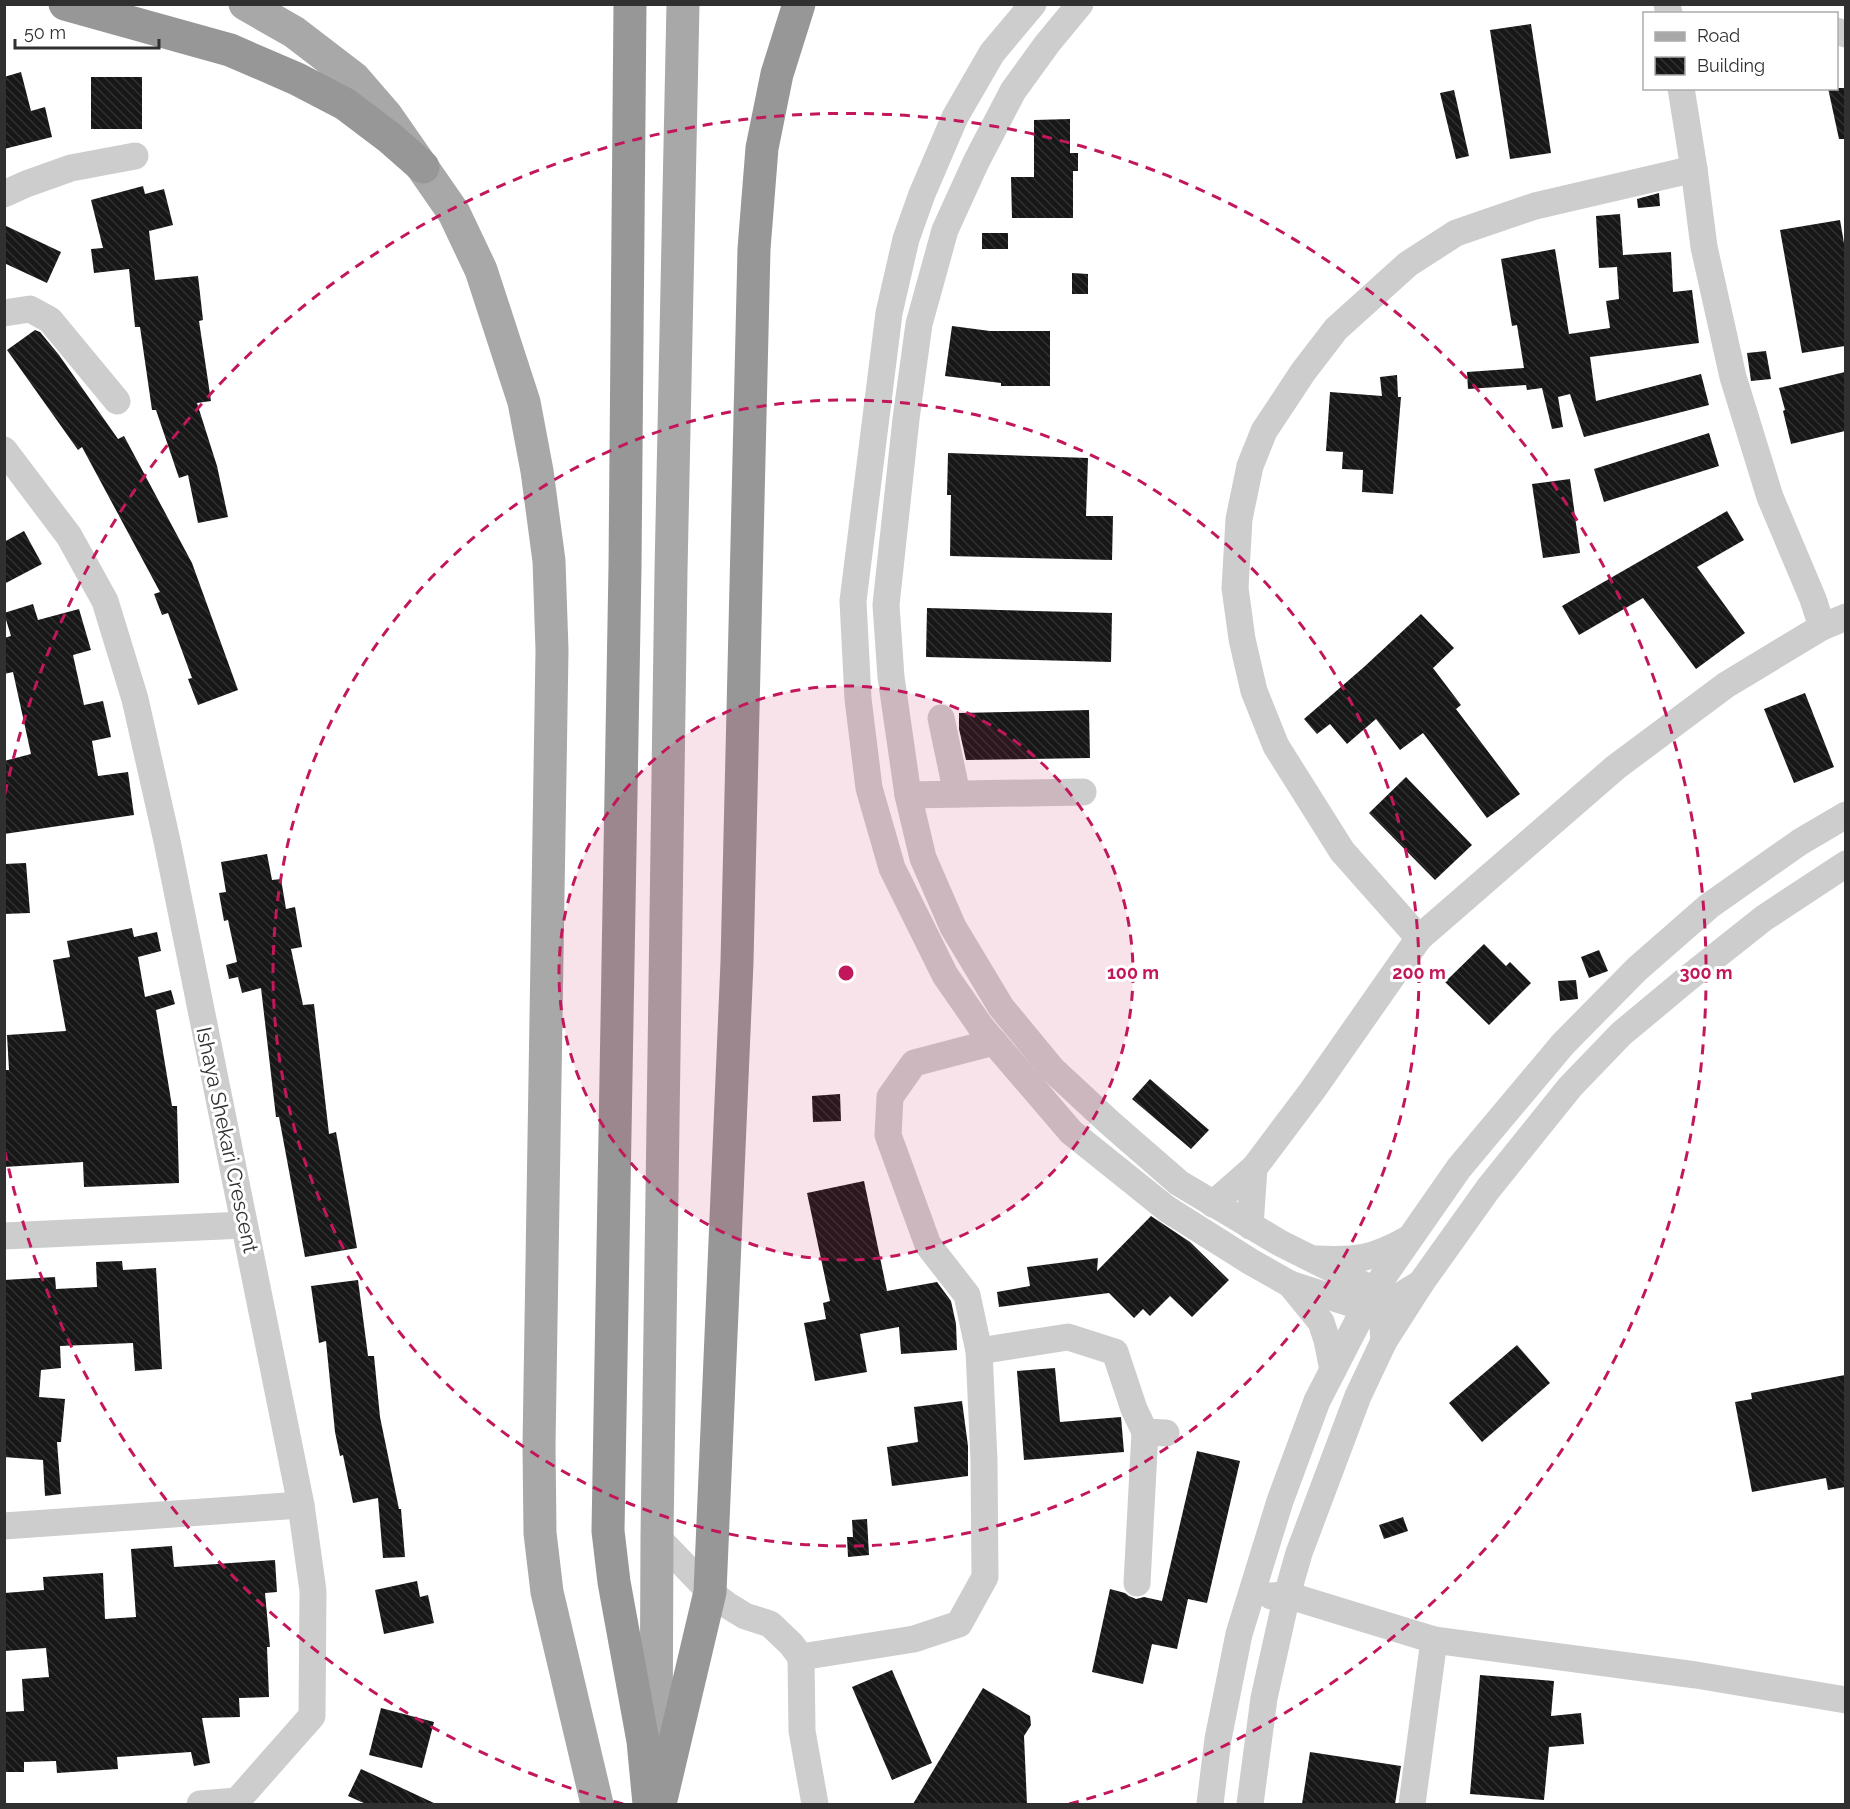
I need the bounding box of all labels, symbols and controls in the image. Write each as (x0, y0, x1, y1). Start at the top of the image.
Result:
scale bar (15, 12, 159, 50)
legend (1643, 12, 1838, 90)
text: 50 m (24, 22, 66, 43)
text: Road (1697, 25, 1740, 46)
text: Building (1697, 55, 1765, 76)
text: 100 m (1107, 962, 1159, 983)
text: 200 m (1392, 962, 1446, 983)
text: 300 m (1679, 962, 1733, 983)
centre of rings (836, 963, 856, 983)
street label: Ishaya Shekari Crescent (191, 1025, 264, 1255)

